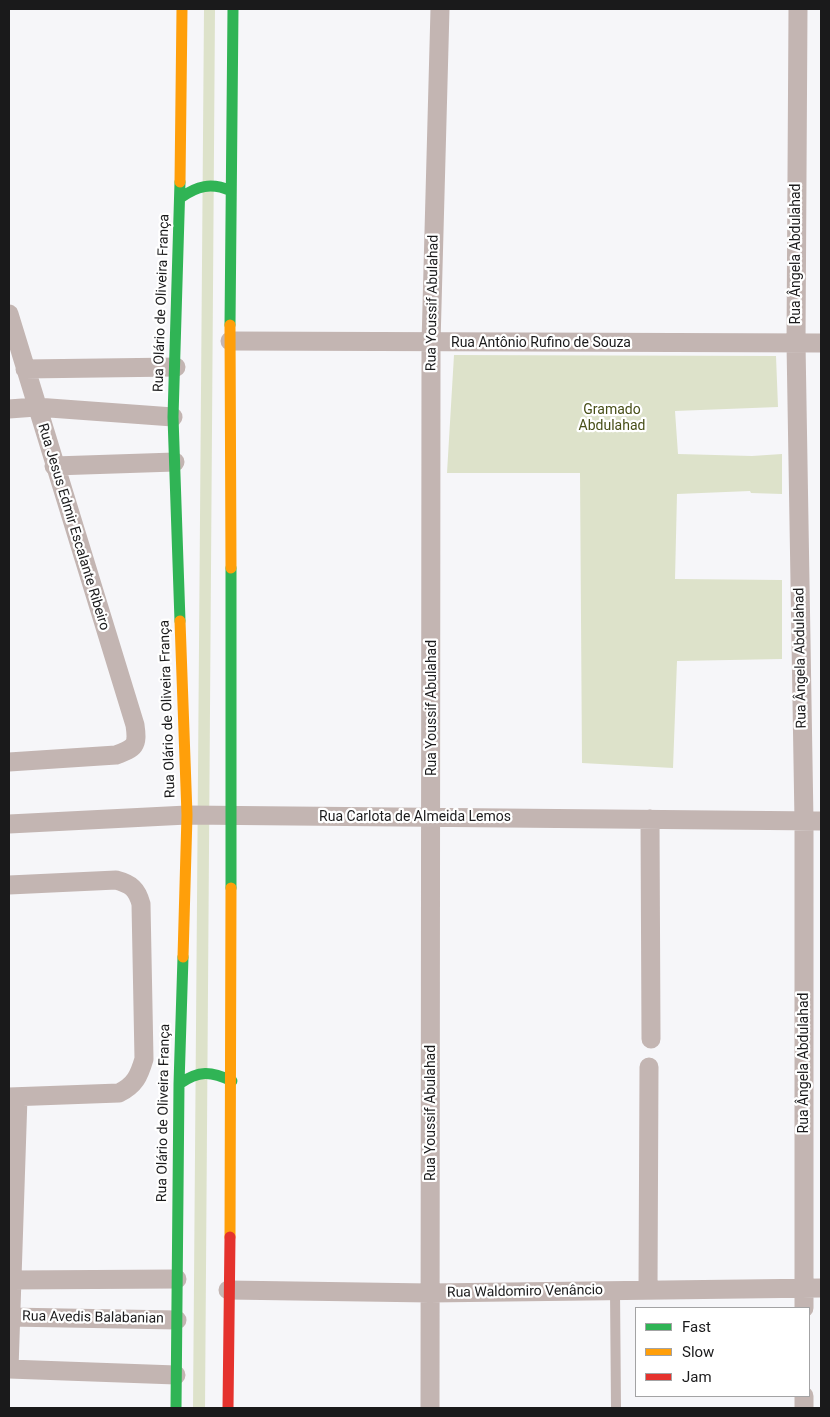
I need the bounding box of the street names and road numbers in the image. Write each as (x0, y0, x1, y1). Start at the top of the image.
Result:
street label: Rua Ângela Abdulahad (788, 184, 804, 324)
street label: Rua Olário de Oliveira França (150, 214, 174, 392)
street label: Rua Youssif Abulahad (423, 235, 443, 371)
street label: Rua Antônio Rufino de Souza (451, 335, 631, 351)
street label: Rua Jesus Edmir Escalante Ribeiro (33, 421, 113, 633)
street label: Rua Ângela Abdulahad (791, 587, 811, 729)
street label: Rua Olário de Oliveira França (156, 620, 180, 798)
street label: Rua Youssif Abulahad (424, 640, 440, 776)
street label: Rua Carlota de Almeida Lemos (319, 809, 511, 825)
street label: Rua Ângela Abdulahad (796, 993, 812, 1133)
street label: Rua Olário de Oliveira França (154, 1024, 174, 1202)
street label: Rua Youssif Abulahad (423, 1045, 439, 1181)
street label: Rua Waldomiro Venâncio (447, 1282, 603, 1302)
street label: Rua Avedis Balabanian (22, 1308, 164, 1328)

